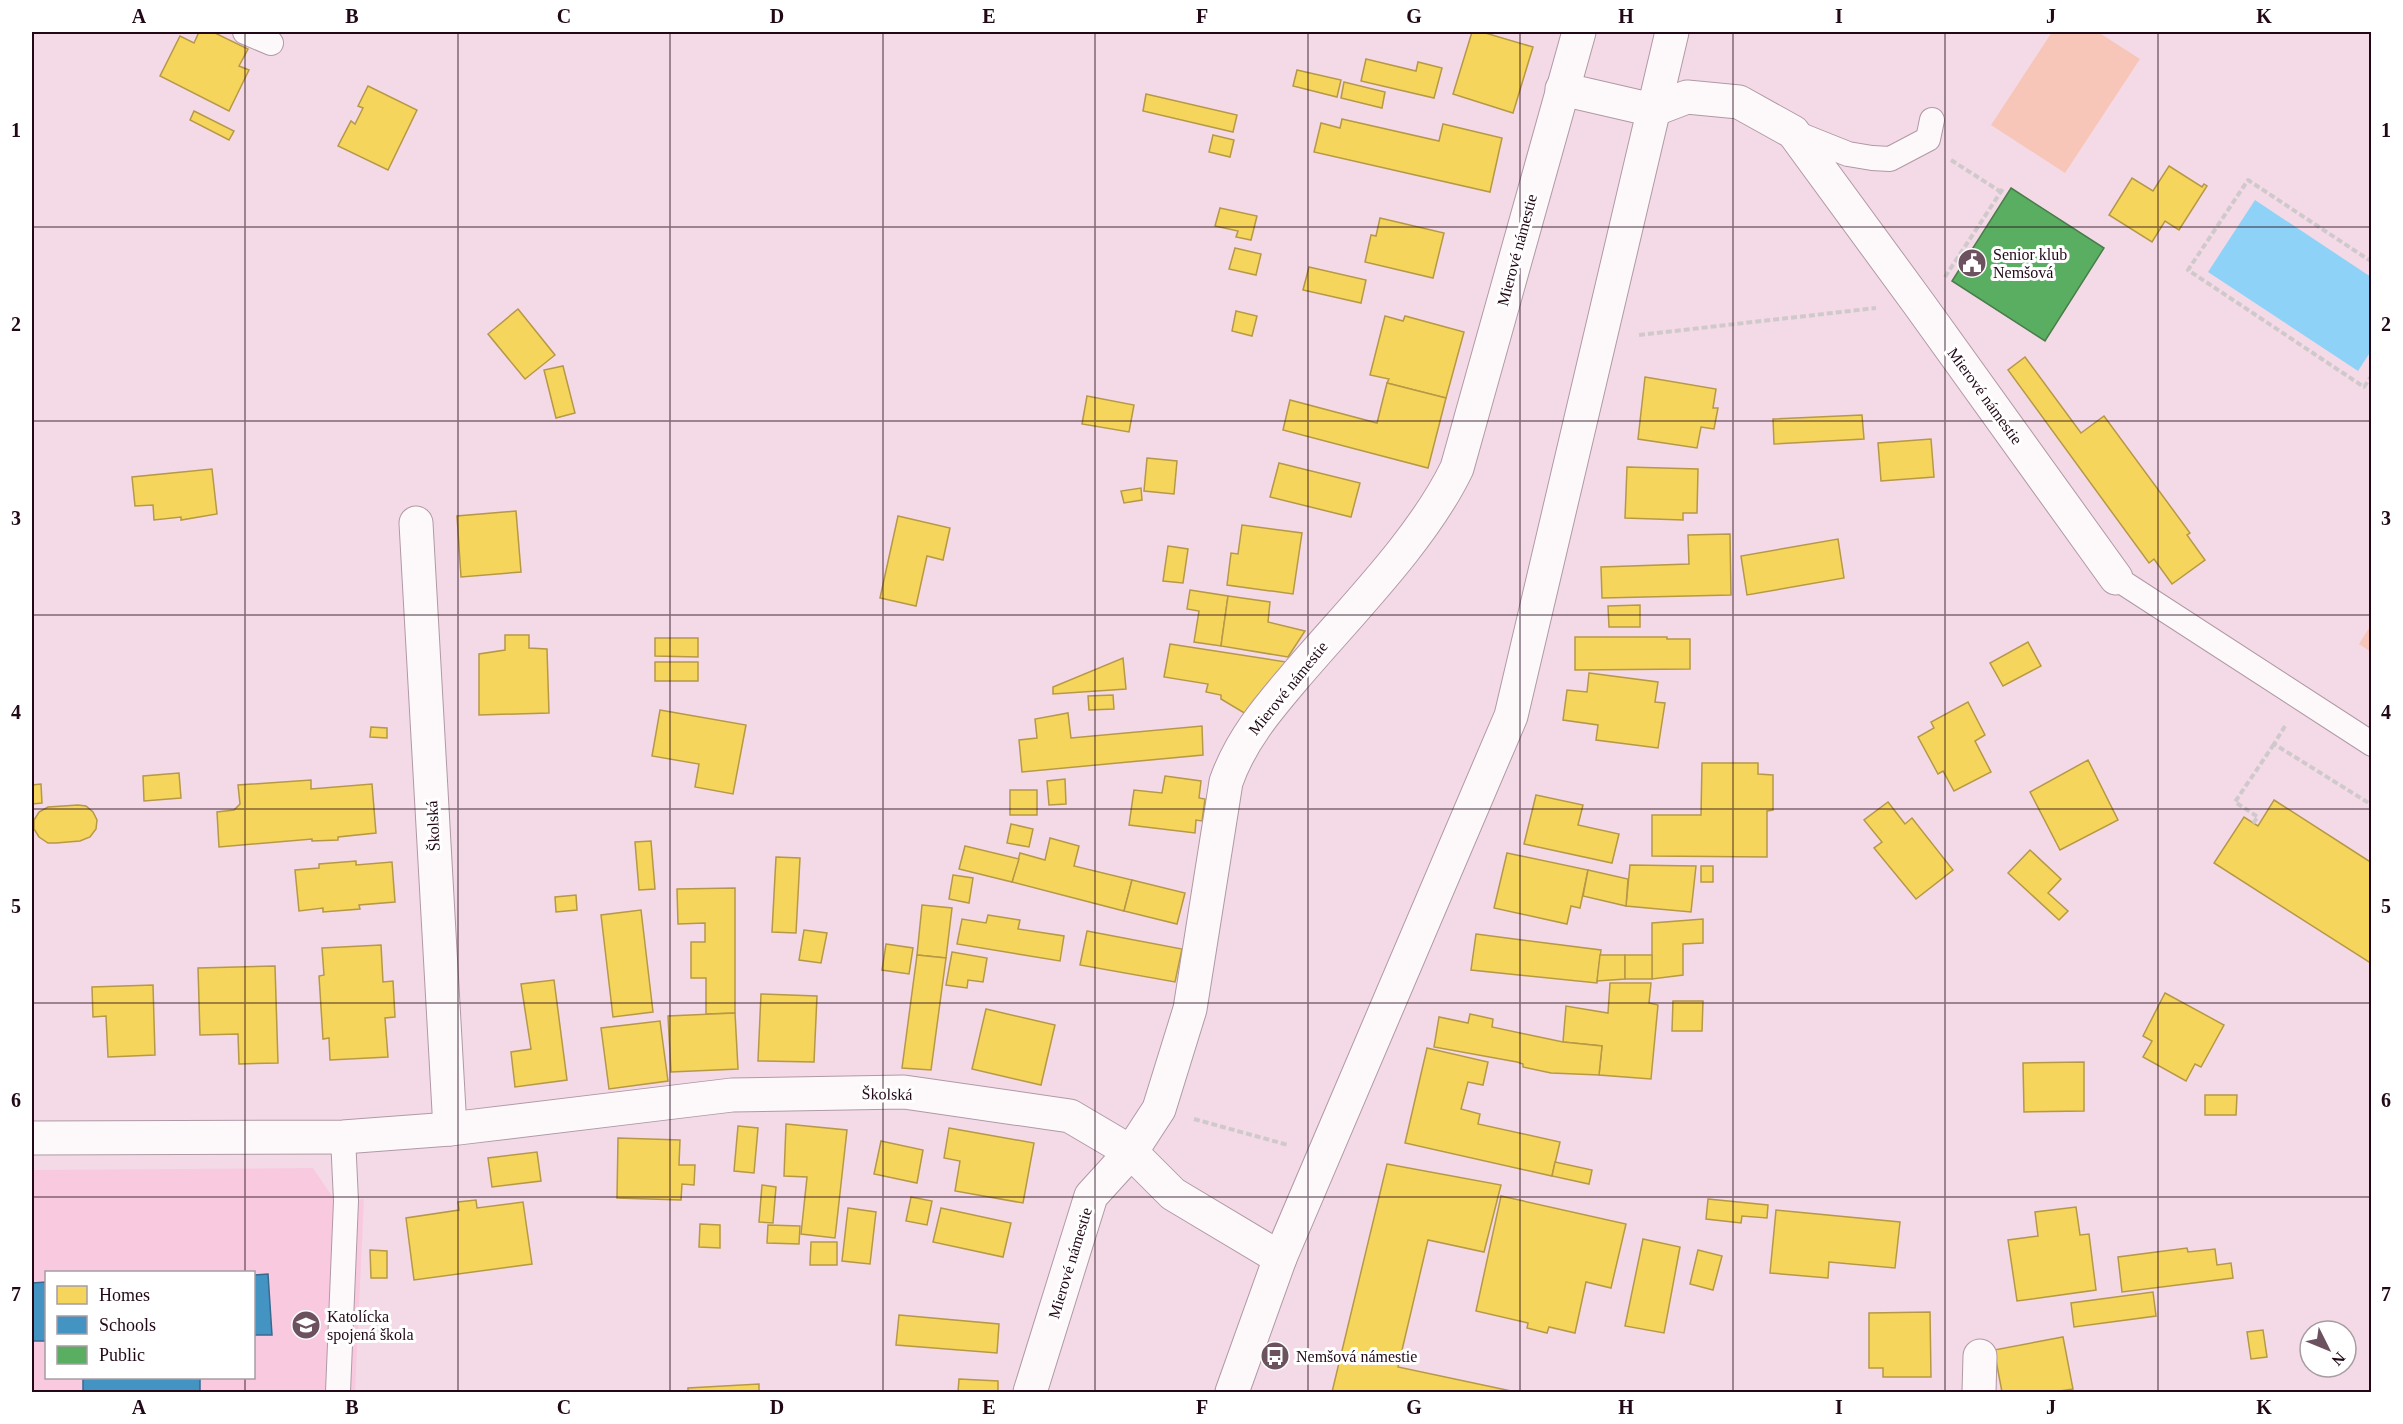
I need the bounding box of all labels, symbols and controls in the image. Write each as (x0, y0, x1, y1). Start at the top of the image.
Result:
text: A (132, 5, 147, 27)
text: B (345, 5, 359, 27)
text: C (557, 5, 571, 27)
text: D (770, 5, 784, 27)
text: E (982, 5, 996, 27)
text: F (1196, 5, 1208, 27)
text: G (1406, 5, 1422, 27)
text: H (1618, 5, 1634, 27)
text: I (1835, 5, 1843, 27)
text: J (2046, 5, 2056, 27)
text: K (2256, 5, 2272, 27)
text: 1 (11, 119, 21, 141)
text: 1 (2381, 119, 2391, 141)
street label: Mierové námestie (1494, 192, 1540, 308)
place label: Senior klub Nemšová (1993, 246, 2067, 281)
public building icon: Senior klub Nemšová (1956, 247, 1988, 279)
text: 2 (11, 313, 21, 335)
text: 2 (2381, 313, 2391, 335)
street label: Mierové námestie (1944, 344, 2026, 448)
text: 3 (11, 507, 21, 529)
text: 3 (2381, 507, 2391, 529)
street label: Mierové námestie (1245, 638, 1331, 738)
text: 4 (11, 701, 21, 723)
text: 4 (2381, 701, 2391, 723)
street label: Školská (422, 800, 443, 852)
text: 5 (11, 895, 21, 917)
text: 5 (2381, 895, 2391, 917)
street label: Školská (862, 1084, 912, 1103)
text: 6 (11, 1089, 21, 1111)
text: 6 (2381, 1089, 2391, 1111)
street label: Mierové námestie (1045, 1205, 1095, 1321)
legend (45, 1271, 255, 1379)
text: 7 (11, 1283, 21, 1305)
text: 7 (2381, 1283, 2391, 1305)
text: Homes (99, 1285, 150, 1305)
place label: Katolícka spojená škola (327, 1308, 414, 1344)
school or university icon: Katolícka spojená škola (290, 1309, 322, 1341)
text: Schools (99, 1315, 156, 1335)
north arrow (2298, 1319, 2358, 1379)
bus stop icon: Nemšová námestie (1259, 1340, 1291, 1372)
text: Public (99, 1345, 145, 1365)
place label: Nemšová námestie (1296, 1348, 1417, 1365)
text: N (2328, 1349, 2349, 1369)
text: A (132, 1396, 147, 1418)
text: B (345, 1396, 359, 1418)
text: C (557, 1396, 571, 1418)
text: D (770, 1396, 784, 1418)
text: E (982, 1396, 996, 1418)
text: F (1196, 1396, 1208, 1418)
text: G (1406, 1396, 1422, 1418)
text: H (1618, 1396, 1634, 1418)
text: I (1835, 1396, 1843, 1418)
text: J (2046, 1396, 2056, 1418)
text: K (2256, 1396, 2272, 1418)

